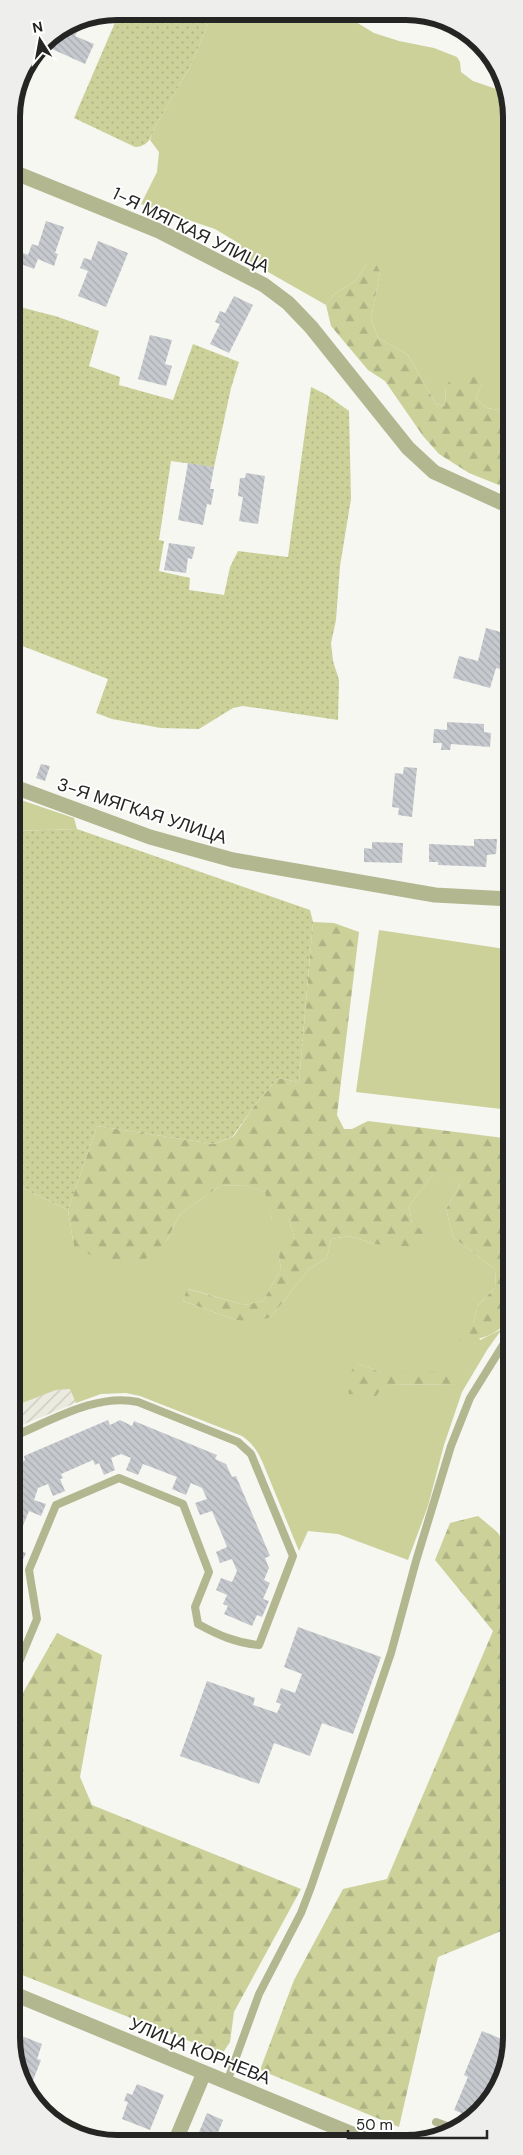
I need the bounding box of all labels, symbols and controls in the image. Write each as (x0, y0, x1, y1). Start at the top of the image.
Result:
north arrow (15, 15, 65, 65)
text: N (31, 17, 44, 37)
street label: 1-Я МЯГКАЯ УЛИЦА (108, 181, 274, 279)
street label: 3-Я МЯГКАЯ УЛИЦА (54, 772, 230, 850)
street label: УЛИЦА КОРНЕВА (126, 2012, 274, 2090)
scale bar (348, 2108, 487, 2140)
text: 50 m (356, 2115, 393, 2135)

